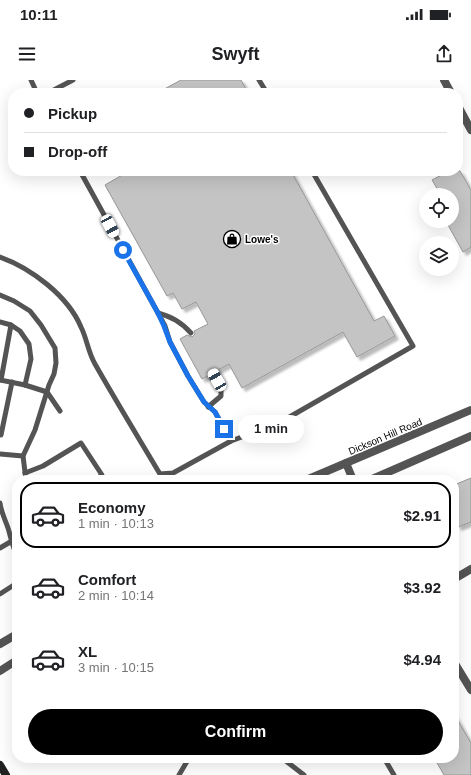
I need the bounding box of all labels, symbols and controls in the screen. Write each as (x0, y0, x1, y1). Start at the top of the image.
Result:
text: 10:11 (20, 6, 58, 23)
icon: menu (16, 43, 38, 65)
icon: share (433, 43, 455, 65)
text: Swyft (211, 44, 260, 64)
text: Pickup (48, 105, 97, 122)
text: Drop-off (48, 143, 107, 160)
map controls (419, 188, 459, 276)
button: locate (419, 188, 459, 228)
car (99, 213, 121, 239)
shop icon: Lowe's (222, 229, 242, 249)
place label: Lowe's (245, 234, 279, 245)
button: layers (419, 236, 459, 276)
route start (114, 241, 132, 259)
car (206, 367, 228, 393)
callout: 1 min (238, 415, 304, 443)
street label: Dickson Hill Road (347, 416, 424, 457)
route end (215, 420, 233, 438)
text: 1 min (254, 421, 288, 436)
icon: car (30, 497, 66, 533)
text: Economy (78, 499, 146, 516)
text: $2.91 (403, 507, 441, 524)
text: 1 min · 10:13 (78, 516, 154, 531)
icon: car (30, 569, 66, 605)
text: Comfort (78, 571, 136, 588)
text: $3.92 (403, 579, 441, 596)
text: 2 min · 10:14 (78, 588, 154, 603)
icon: car (30, 641, 66, 677)
text: XL (78, 643, 97, 660)
text: $4.94 (403, 651, 441, 668)
text: 3 min · 10:15 (78, 660, 154, 675)
button: Confirm (28, 709, 443, 755)

